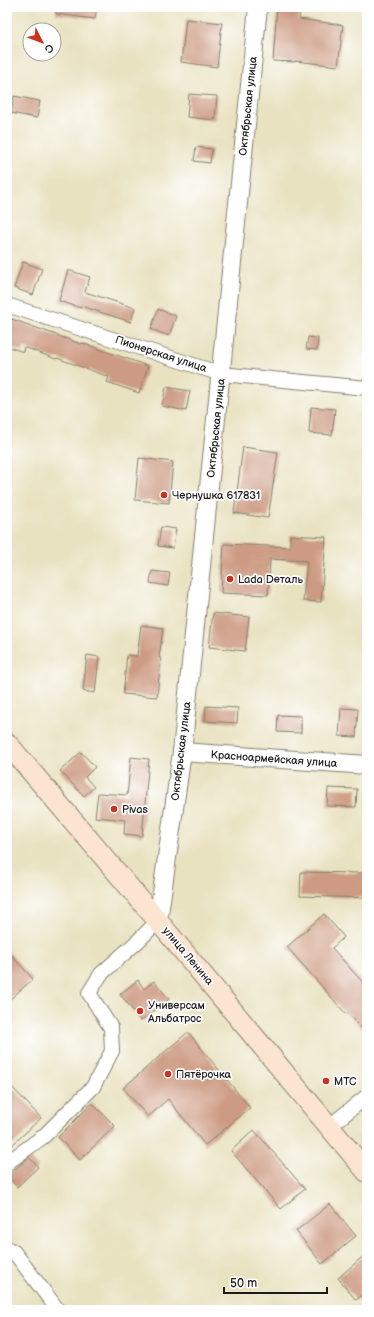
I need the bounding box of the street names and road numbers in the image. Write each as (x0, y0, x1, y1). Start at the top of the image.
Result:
street label: Октябрьская улица (236, 55, 260, 156)
street label: Пионерская улица (113, 333, 209, 375)
street label: Октябрьская улица (204, 377, 228, 478)
street label: Октябрьская улица (168, 700, 194, 801)
street label: Красноармейская улица (210, 748, 338, 770)
street label: улица Ленина (160, 924, 216, 988)

